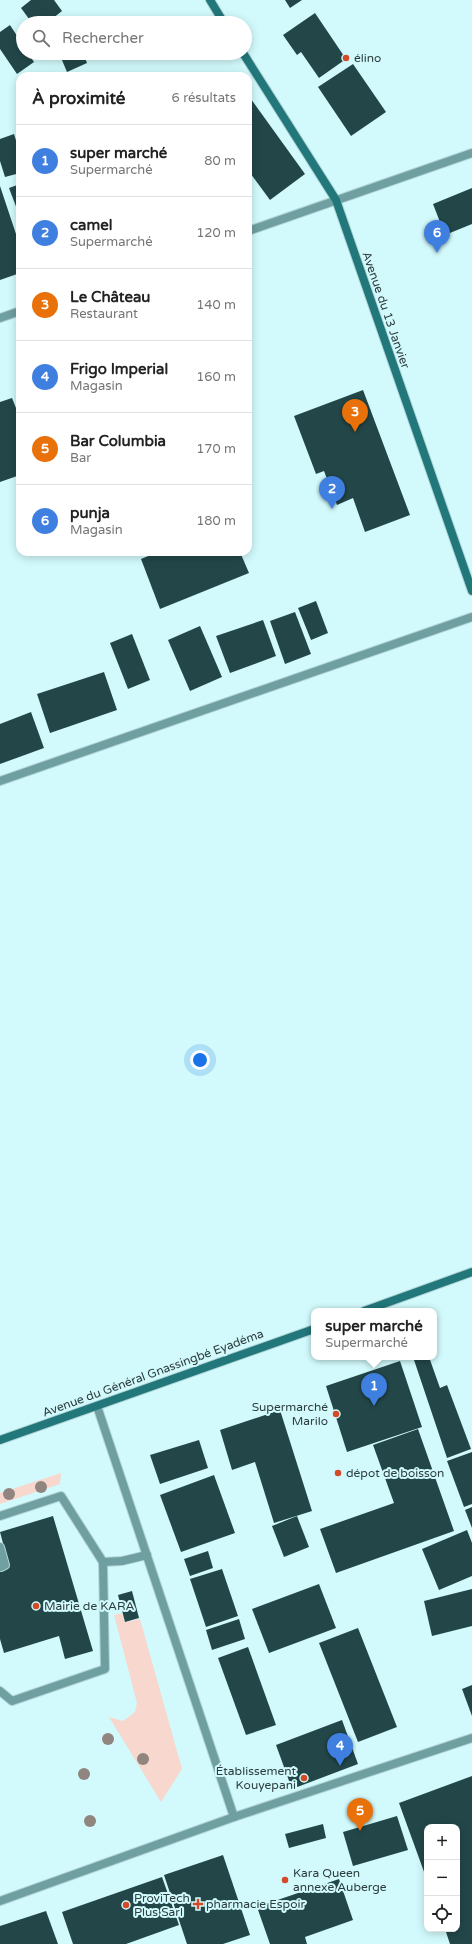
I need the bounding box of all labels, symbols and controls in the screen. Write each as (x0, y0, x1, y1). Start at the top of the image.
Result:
search box (16, 16, 252, 60)
icon: search (30, 27, 52, 49)
text: Rechercher (62, 29, 144, 47)
place label: élino (354, 51, 381, 65)
marker: élino (341, 53, 351, 63)
text: À proximité (32, 88, 125, 109)
text: 6 résultats (172, 90, 236, 106)
text: super marché (70, 144, 167, 162)
text: 1 (41, 153, 49, 169)
text: 80 m (204, 153, 236, 169)
text: Supermarché (70, 162, 153, 178)
text: camel (70, 216, 112, 234)
pin: 6 (424, 220, 450, 253)
text: 2 (41, 225, 49, 241)
text: 120 m (196, 225, 236, 241)
text: Supermarché (70, 234, 153, 250)
street label: Avenue du 13 Janvier (359, 250, 413, 371)
text: Le Château (70, 288, 150, 306)
text: 3 (41, 297, 49, 313)
text: 140 m (196, 297, 236, 313)
text: Restaurant (70, 306, 138, 322)
text: Frigo Imperial (70, 360, 168, 378)
text: 4 (41, 369, 49, 385)
text: 160 m (196, 369, 236, 385)
text: Magasin (70, 378, 123, 394)
pin: 3 (342, 399, 368, 432)
text: Bar Columbia (70, 432, 166, 450)
text: 5 (41, 441, 49, 457)
text: 170 m (196, 441, 236, 457)
text: Bar (70, 450, 91, 466)
pin: 2 (319, 476, 345, 509)
text: punja (70, 504, 110, 522)
text: 6 (41, 513, 49, 529)
text: 180 m (196, 513, 236, 529)
text: Magasin (70, 522, 123, 538)
your location (190, 1050, 210, 1070)
popup (311, 1308, 437, 1360)
text: super marché (325, 1317, 423, 1335)
street label: Avenue du Général Gnassingbé Eyadéma (41, 1326, 265, 1420)
text: Supermarché (325, 1335, 408, 1351)
pin: 1 (361, 1373, 387, 1406)
place label: Supermarché Marilo (252, 1400, 328, 1428)
marker: Supermarché Marilo (331, 1409, 341, 1419)
place label: dépot de boisson (346, 1466, 444, 1480)
marker: dépot de boisson (333, 1468, 343, 1478)
place label: Mairie de KARA (44, 1599, 135, 1613)
marker: Mairie de KARA (31, 1601, 41, 1611)
pin: 4 (327, 1733, 353, 1766)
place label: Établissement Kouyepani (216, 1764, 296, 1792)
marker: Établissement Kouyepani (299, 1773, 309, 1783)
pin: 5 (347, 1798, 373, 1831)
map controls (424, 1824, 460, 1932)
button: + (424, 1824, 460, 1860)
button: − (424, 1860, 460, 1896)
place label: Kara Queen annexe Auberge (293, 1866, 387, 1894)
marker: Kara Queen annexe Auberge (280, 1875, 290, 1885)
place label: ProviTech Plus Sarl (134, 1891, 190, 1919)
button: locate (424, 1896, 460, 1932)
place label: pharmacie Espoir (206, 1897, 305, 1911)
marker: pharmacie Espoir (193, 1899, 203, 1909)
marker: ProviTech Plus Sarl (121, 1900, 131, 1910)

